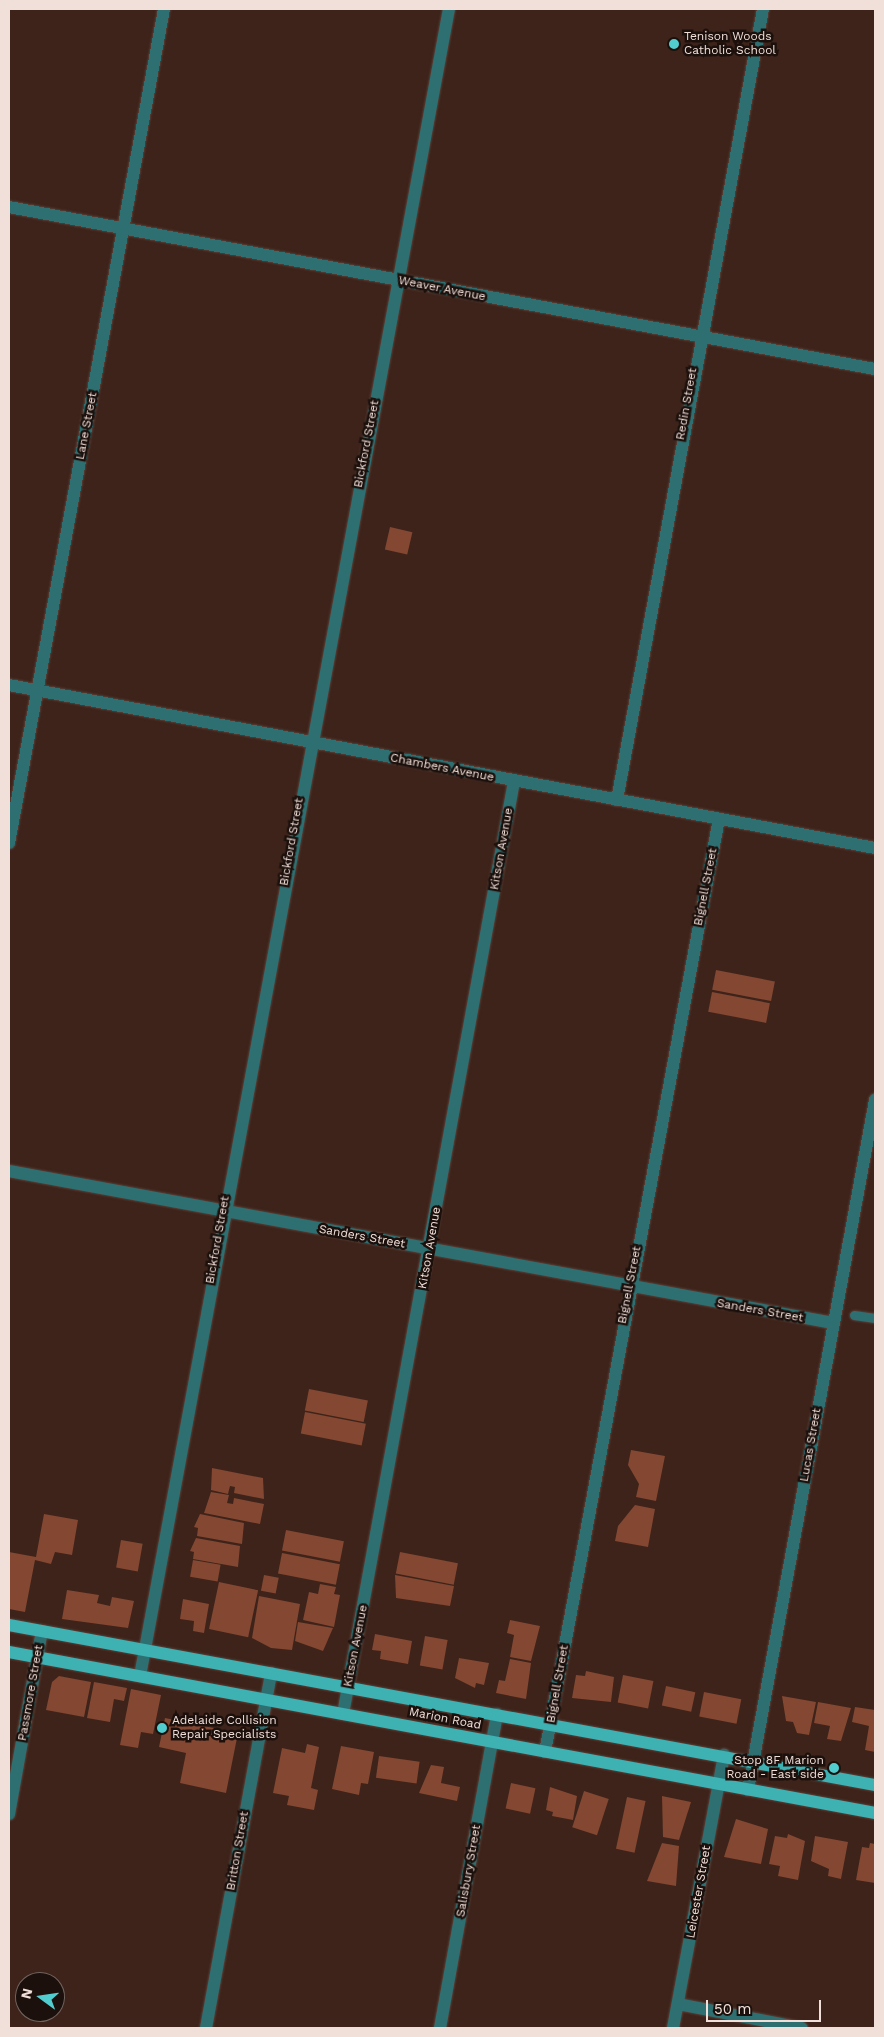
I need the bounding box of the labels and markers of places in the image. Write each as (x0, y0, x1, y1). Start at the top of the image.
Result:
place label: Tenison Woods Catholic School (684, 30, 776, 58)
marker: Tenison Woods Catholic School (668, 38, 680, 50)
place label: Adelaide Collision Repair Specialists (172, 1714, 277, 1742)
marker: Adelaide Collision Repair Specialists (156, 1722, 168, 1734)
place label: Stop 8F Marion Road - East side (727, 1754, 824, 1782)
marker: Stop 8F Marion Road - East side (828, 1762, 840, 1774)

